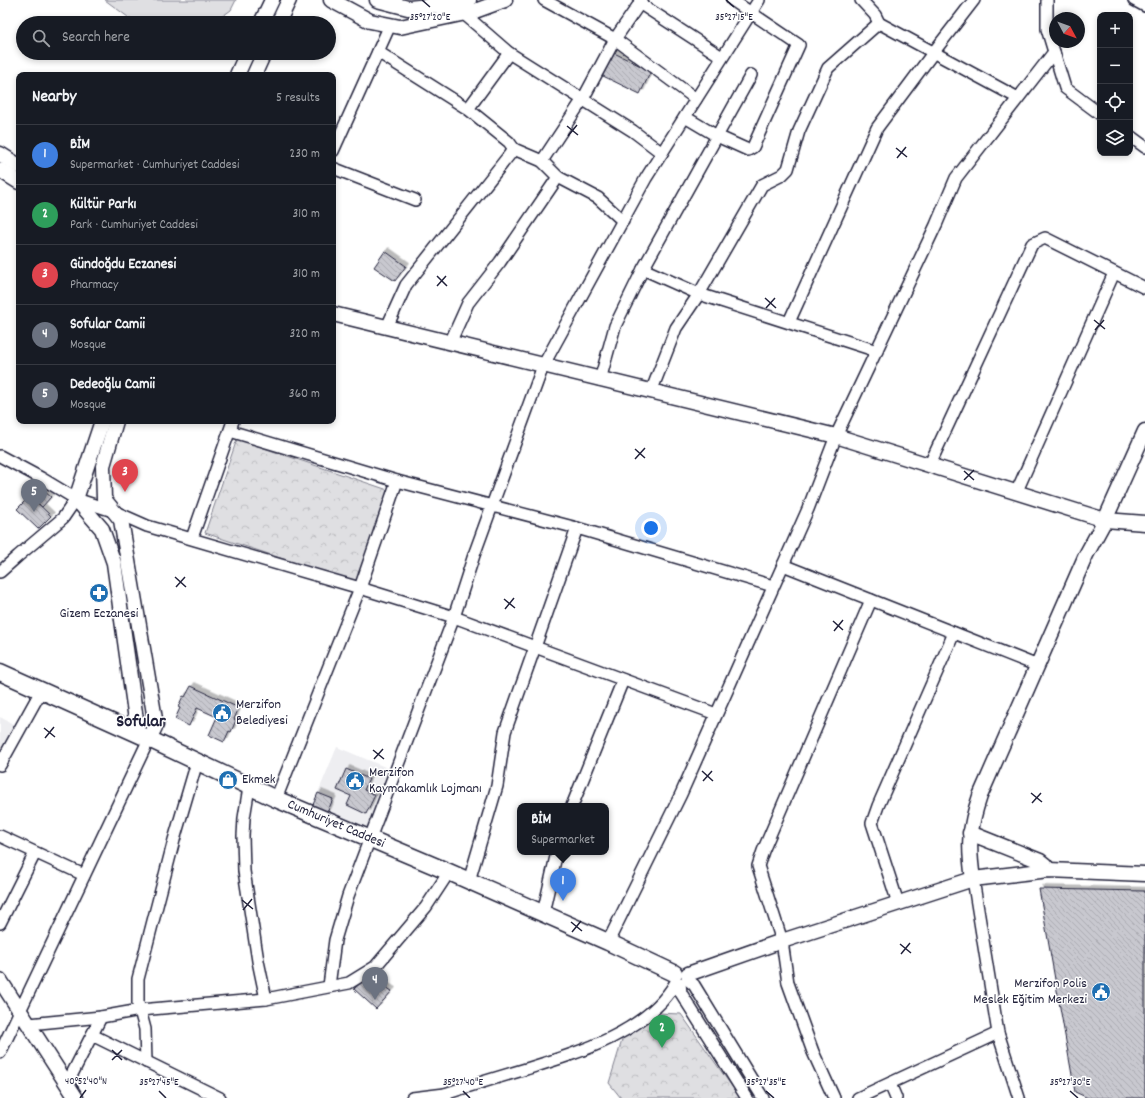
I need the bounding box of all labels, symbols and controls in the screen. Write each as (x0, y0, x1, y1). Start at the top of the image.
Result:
text: 35°27'20"E (410, 11, 451, 25)
text: 35°27'15"E (715, 11, 753, 25)
north arrow (1049, 12, 1085, 48)
map controls (1097, 12, 1133, 156)
button: + (1097, 12, 1133, 48)
search box (16, 16, 336, 60)
icon: search (30, 27, 52, 49)
text: Search here (62, 27, 130, 49)
button: − (1097, 48, 1133, 84)
button: locate (1097, 84, 1133, 120)
text: Nearby (32, 86, 76, 110)
text: 5 results (276, 89, 320, 108)
button: layers (1097, 120, 1133, 156)
text: BİM (70, 134, 90, 156)
text: 1 (44, 145, 46, 164)
text: 230 m (290, 145, 320, 164)
text: Supermarket · Cumhuriyet Caddesi (70, 156, 239, 175)
text: Kültür Parkı (70, 194, 136, 216)
text: 2 (42, 205, 48, 224)
text: 310 m (292, 205, 320, 224)
text: Park · Cumhuriyet Caddesi (70, 216, 198, 235)
text: Gündoğdu Eczanesi (70, 254, 176, 276)
text: 3 (42, 265, 48, 284)
text: 310 m (292, 265, 320, 284)
text: Pharmacy (70, 276, 118, 295)
text: Sofular Camii (70, 314, 145, 336)
text: 4 (42, 325, 48, 344)
text: 320 m (290, 325, 320, 344)
text: Mosque (70, 336, 106, 355)
text: Dedeoğlu Camii (70, 374, 155, 396)
text: 5 (42, 385, 48, 404)
text: 360 m (289, 385, 320, 404)
text: Mosque (70, 396, 106, 415)
pin: 3 (112, 459, 138, 492)
pin: 5 (21, 479, 47, 512)
your location (641, 518, 661, 538)
pharmacy icon: Gizem Eczanesi (88, 582, 110, 604)
place label: Gizem Eczanesi (60, 604, 139, 624)
place label: Merzifon Belediyesi (236, 695, 288, 731)
public building icon: Merzifon Belediyesi (211, 702, 233, 724)
district label: Sofular (116, 710, 166, 735)
place label: Merzifon Kaymakamlık Lojmanı (369, 763, 482, 799)
shop icon: Ekmek (217, 769, 239, 791)
place label: Ekmek (242, 770, 276, 790)
public building icon: Merzifon Kaymakamlık Lojmanı (344, 770, 366, 792)
street label: Cumhuriyet Caddesi (284, 795, 388, 854)
popup (517, 803, 609, 855)
text: BİM (531, 809, 551, 831)
text: Supermarket (531, 831, 595, 850)
pin: 1 (550, 868, 576, 901)
pin: 4 (362, 967, 388, 1000)
place label: Merzifon Polis Meslek Eğitim Merkezi (973, 974, 1087, 1010)
public building icon: Merzifon Polis Meslek Eğitim Merkezi (1090, 981, 1112, 1003)
pin: 2 (649, 1015, 675, 1048)
text: 40°52'40"N (65, 1075, 107, 1089)
text: 35°27'45"E (139, 1076, 179, 1090)
text: 35°27'40"E (443, 1076, 484, 1090)
text: 35°27'35"E (746, 1076, 786, 1090)
text: 35°27'30"E (1050, 1076, 1091, 1090)

